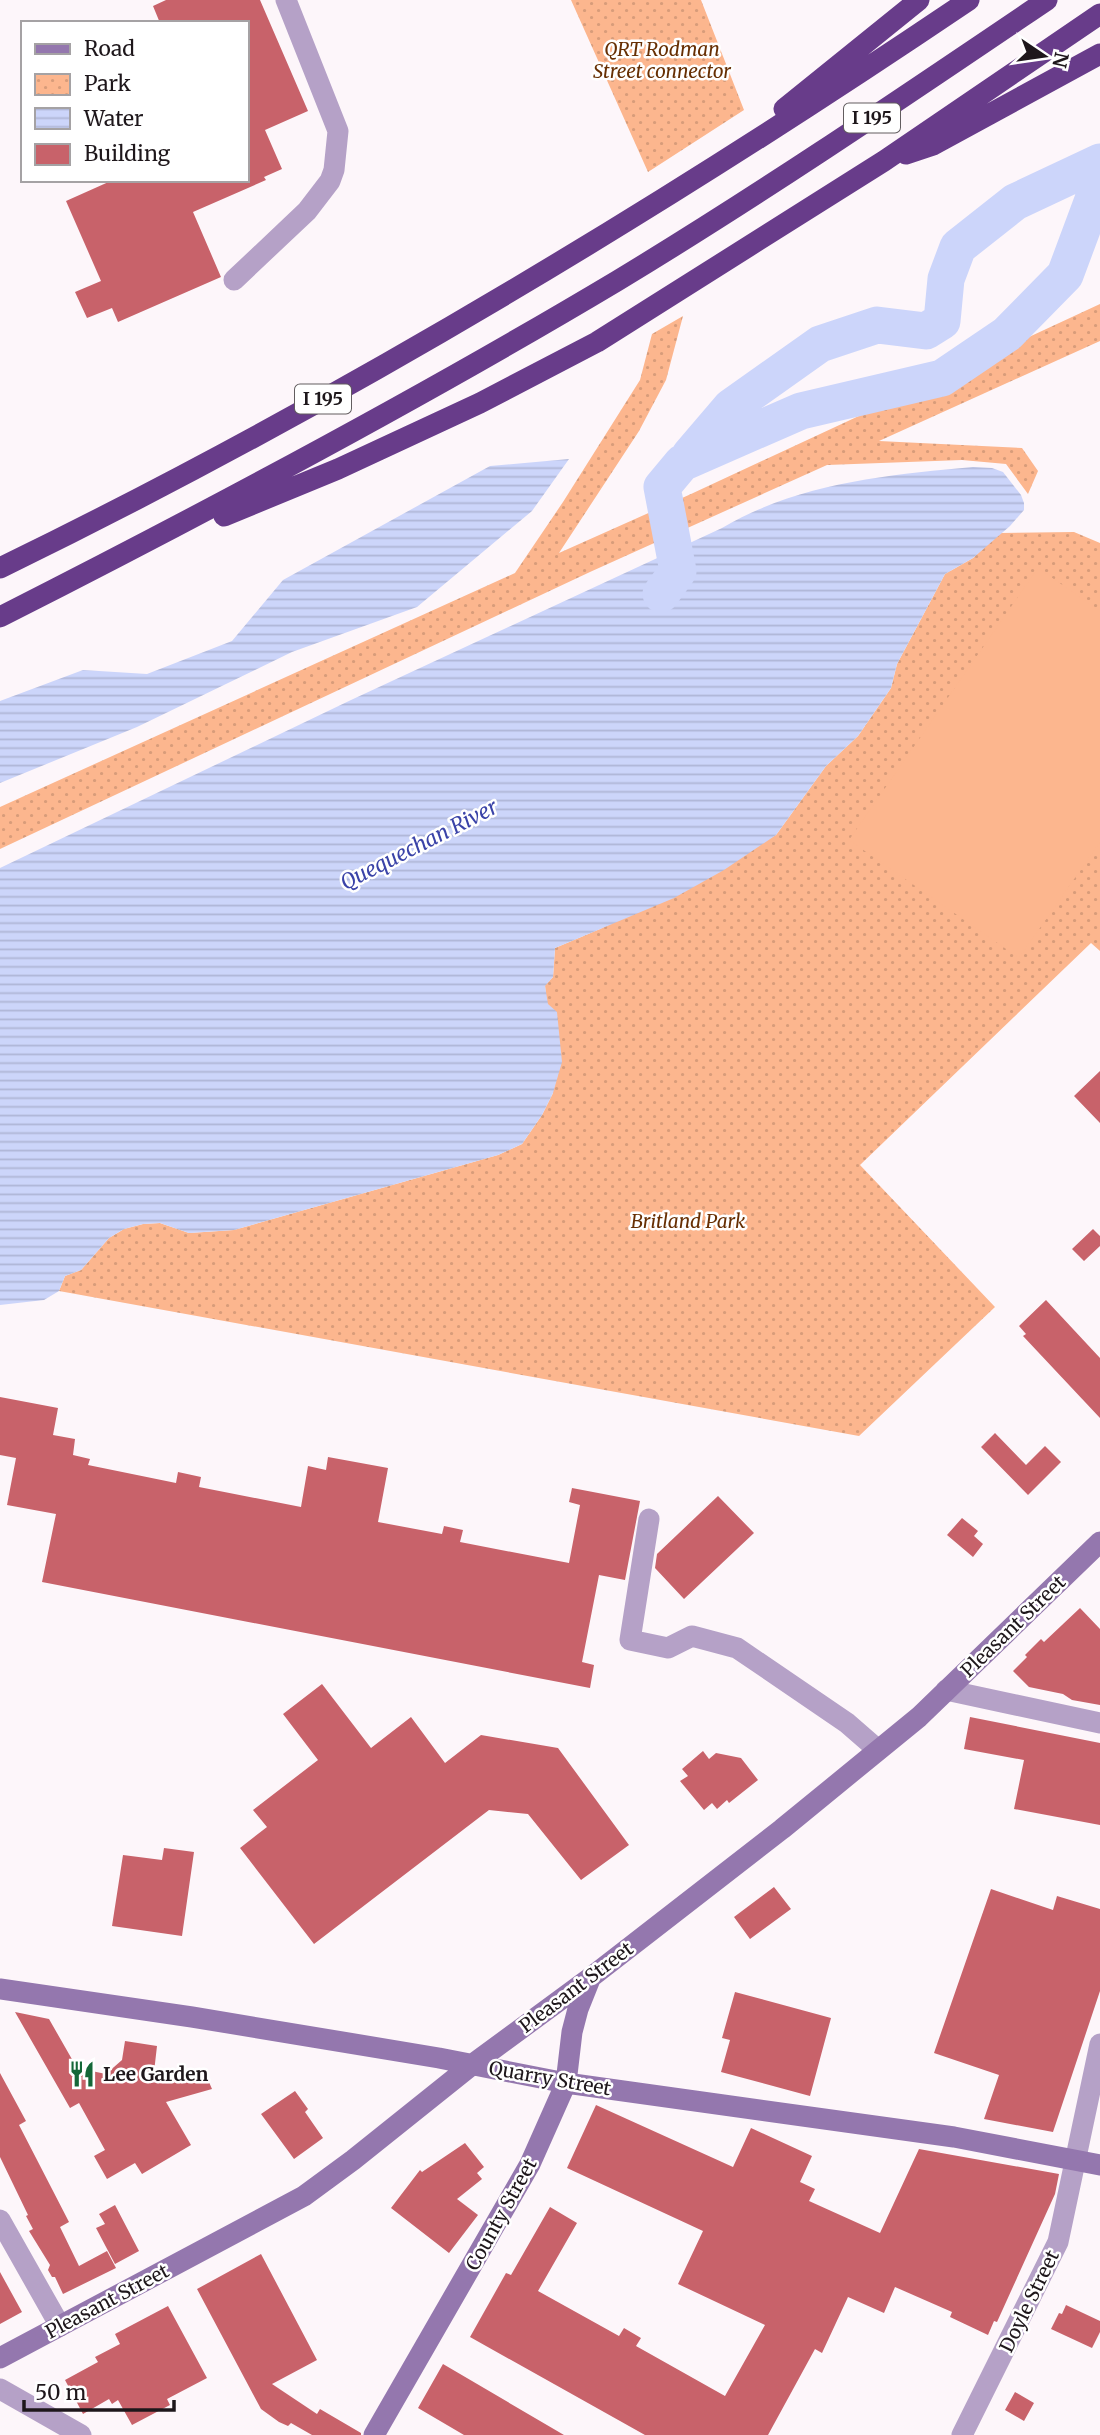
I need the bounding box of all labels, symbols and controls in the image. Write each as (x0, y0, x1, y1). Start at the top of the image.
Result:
legend (21, 21, 248, 182)
north arrow (1009, 21, 1079, 91)
text: Road (84, 35, 135, 62)
park label: QRT Rodman Street connector (593, 37, 731, 83)
text: N (1047, 50, 1074, 70)
text: Park (84, 70, 131, 97)
road number: I 195 (844, 104, 900, 132)
text: Water (83, 105, 143, 132)
text: Building (84, 140, 171, 167)
road number: I 195 (295, 384, 351, 414)
water label: Quequechan River (336, 793, 502, 896)
park label: Britland Park (631, 1209, 746, 1233)
street label: Pleasant Street (956, 1570, 1071, 1682)
street label: Pleasant Street (514, 1936, 638, 2038)
street label: Quarry Street (487, 2055, 613, 2101)
restaurant icon: Lee Garden (67, 2059, 97, 2089)
place label: Lee Garden (103, 2062, 208, 2086)
street label: County Street (460, 2153, 542, 2274)
street label: Doyle Street (994, 2245, 1064, 2356)
street label: Pleasant Street (41, 2258, 173, 2344)
scale bar (24, 2368, 175, 2412)
text: 50 m (35, 2379, 86, 2406)

